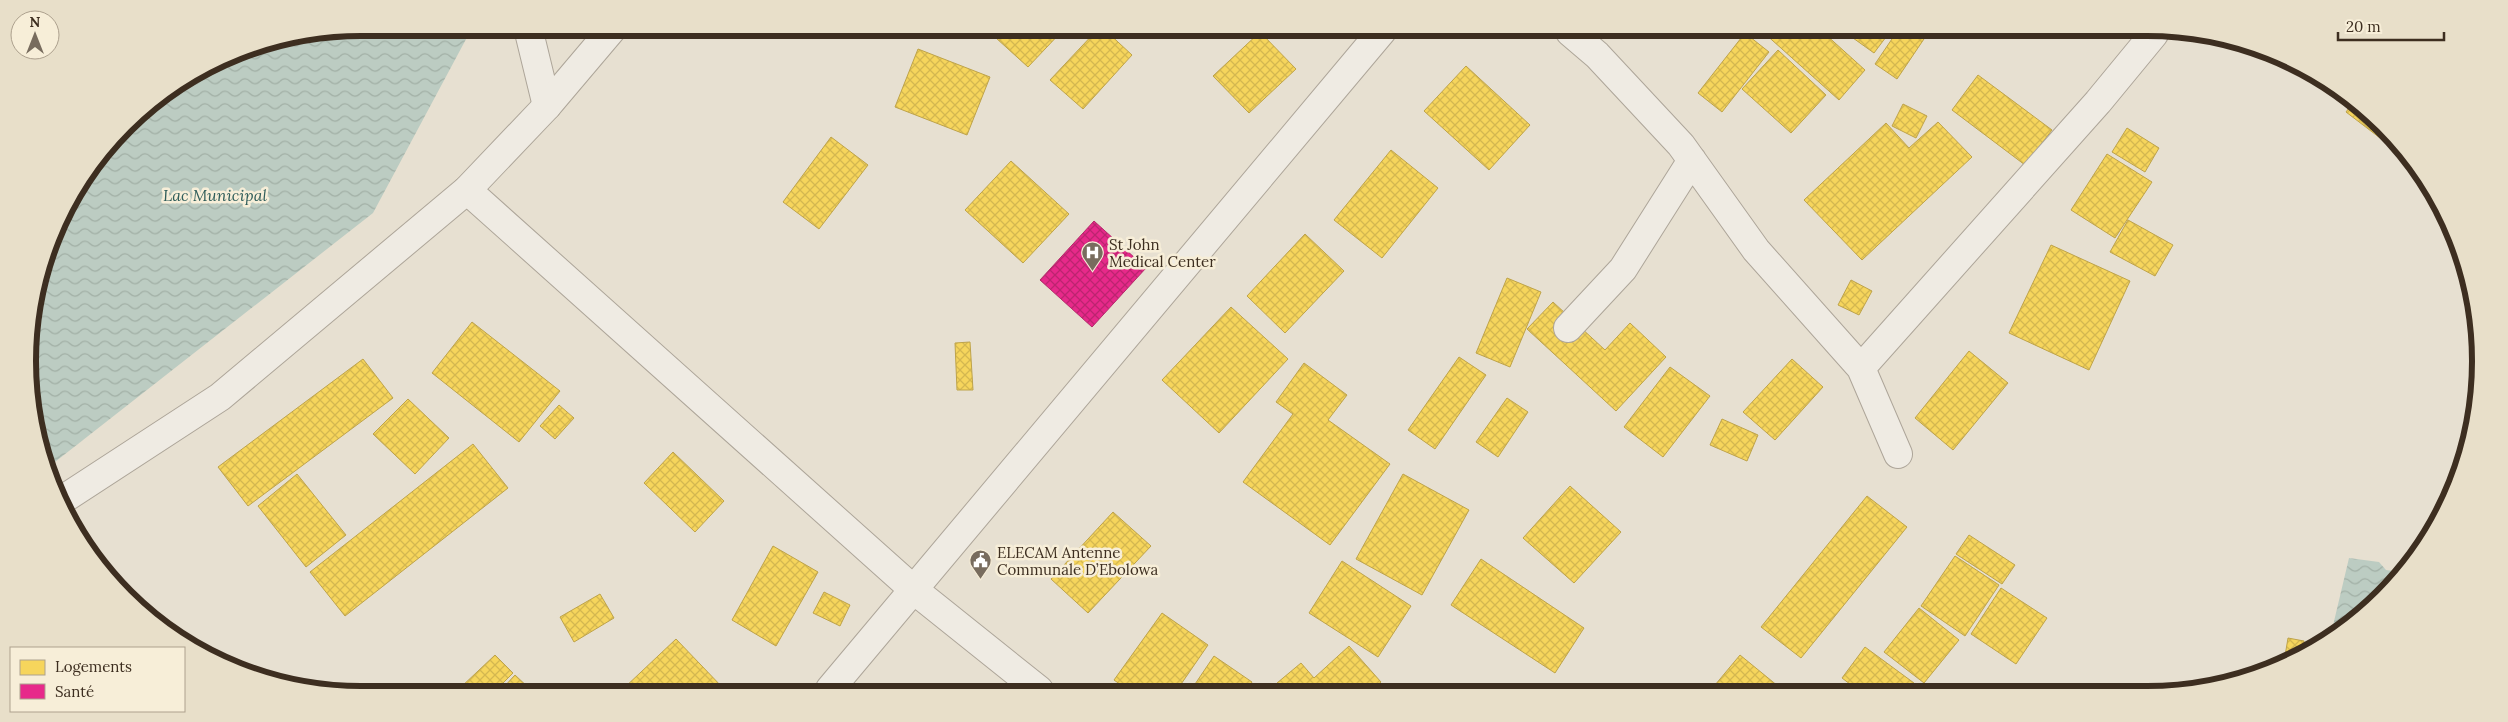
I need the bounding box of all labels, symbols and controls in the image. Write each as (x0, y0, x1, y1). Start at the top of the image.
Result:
north arrow (10, 10, 60, 60)
scale bar (2338, 10, 2444, 42)
text: N (30, 13, 41, 31)
text: 20 m (2346, 17, 2381, 36)
water label: Lac Municipal (163, 185, 267, 205)
place label: St John Medical Center (1109, 235, 1216, 271)
hospital icon: St John Medical Center (1081, 241, 1105, 272)
place label: ELECAM Antenne Communale D’Ebolowa (997, 543, 1158, 579)
public building icon: ELECAM Antenne Communale D’Ebolowa (969, 549, 993, 580)
legend (10, 647, 185, 712)
text: Logements (55, 657, 132, 676)
text: Santé (55, 682, 94, 701)

